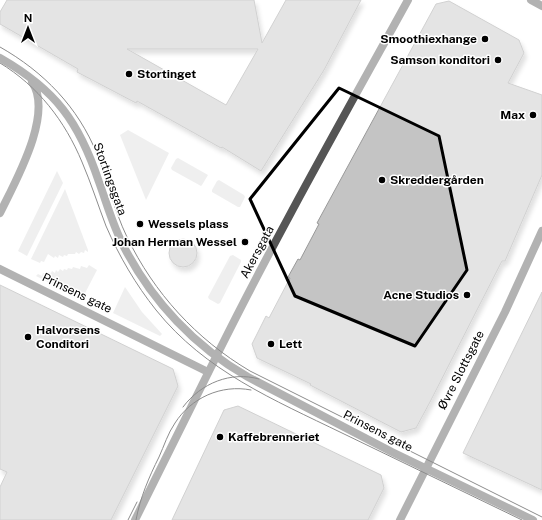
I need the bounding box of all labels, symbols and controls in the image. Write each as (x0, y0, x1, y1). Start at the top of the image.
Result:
north arrow (8, 8, 48, 48)
text: N (24, 12, 32, 24)
place label: Smoothiexhange (380, 32, 477, 46)
marker: Smoothiexhange (480, 34, 490, 44)
place label: Samson konditori (390, 53, 490, 67)
marker: Samson konditori (493, 55, 503, 65)
place label: Stortinget (137, 67, 196, 81)
marker: Stortinget (124, 69, 134, 79)
place label: Max (500, 108, 525, 122)
marker: Max (528, 110, 538, 120)
street label: Stortingsgata (90, 141, 130, 217)
place label: Skreddergården (390, 173, 484, 187)
marker: Skreddergården (377, 175, 387, 185)
place label: Wessels plass (148, 217, 229, 231)
marker: Wessels plass (135, 219, 145, 229)
street label: Akersgata (237, 223, 277, 281)
place label: Johan Herman Wessel (112, 235, 237, 249)
marker: Johan Herman Wessel (240, 237, 250, 247)
street label: Prinsens gate (40, 270, 114, 316)
place label: Acne Studios (383, 288, 459, 302)
marker: Acne Studios (462, 290, 472, 300)
place label: Halvorsens Conditori (36, 323, 100, 351)
street label: Øvre Slottsgate (435, 328, 487, 412)
marker: Halvorsens Conditori (23, 332, 33, 342)
place label: Lett (279, 337, 302, 351)
marker: Lett (266, 339, 276, 349)
street label: Prinsens gate (341, 408, 415, 455)
place label: Kaffebrenneriet (228, 430, 320, 444)
marker: Kaffebrenneriet (215, 432, 225, 442)

